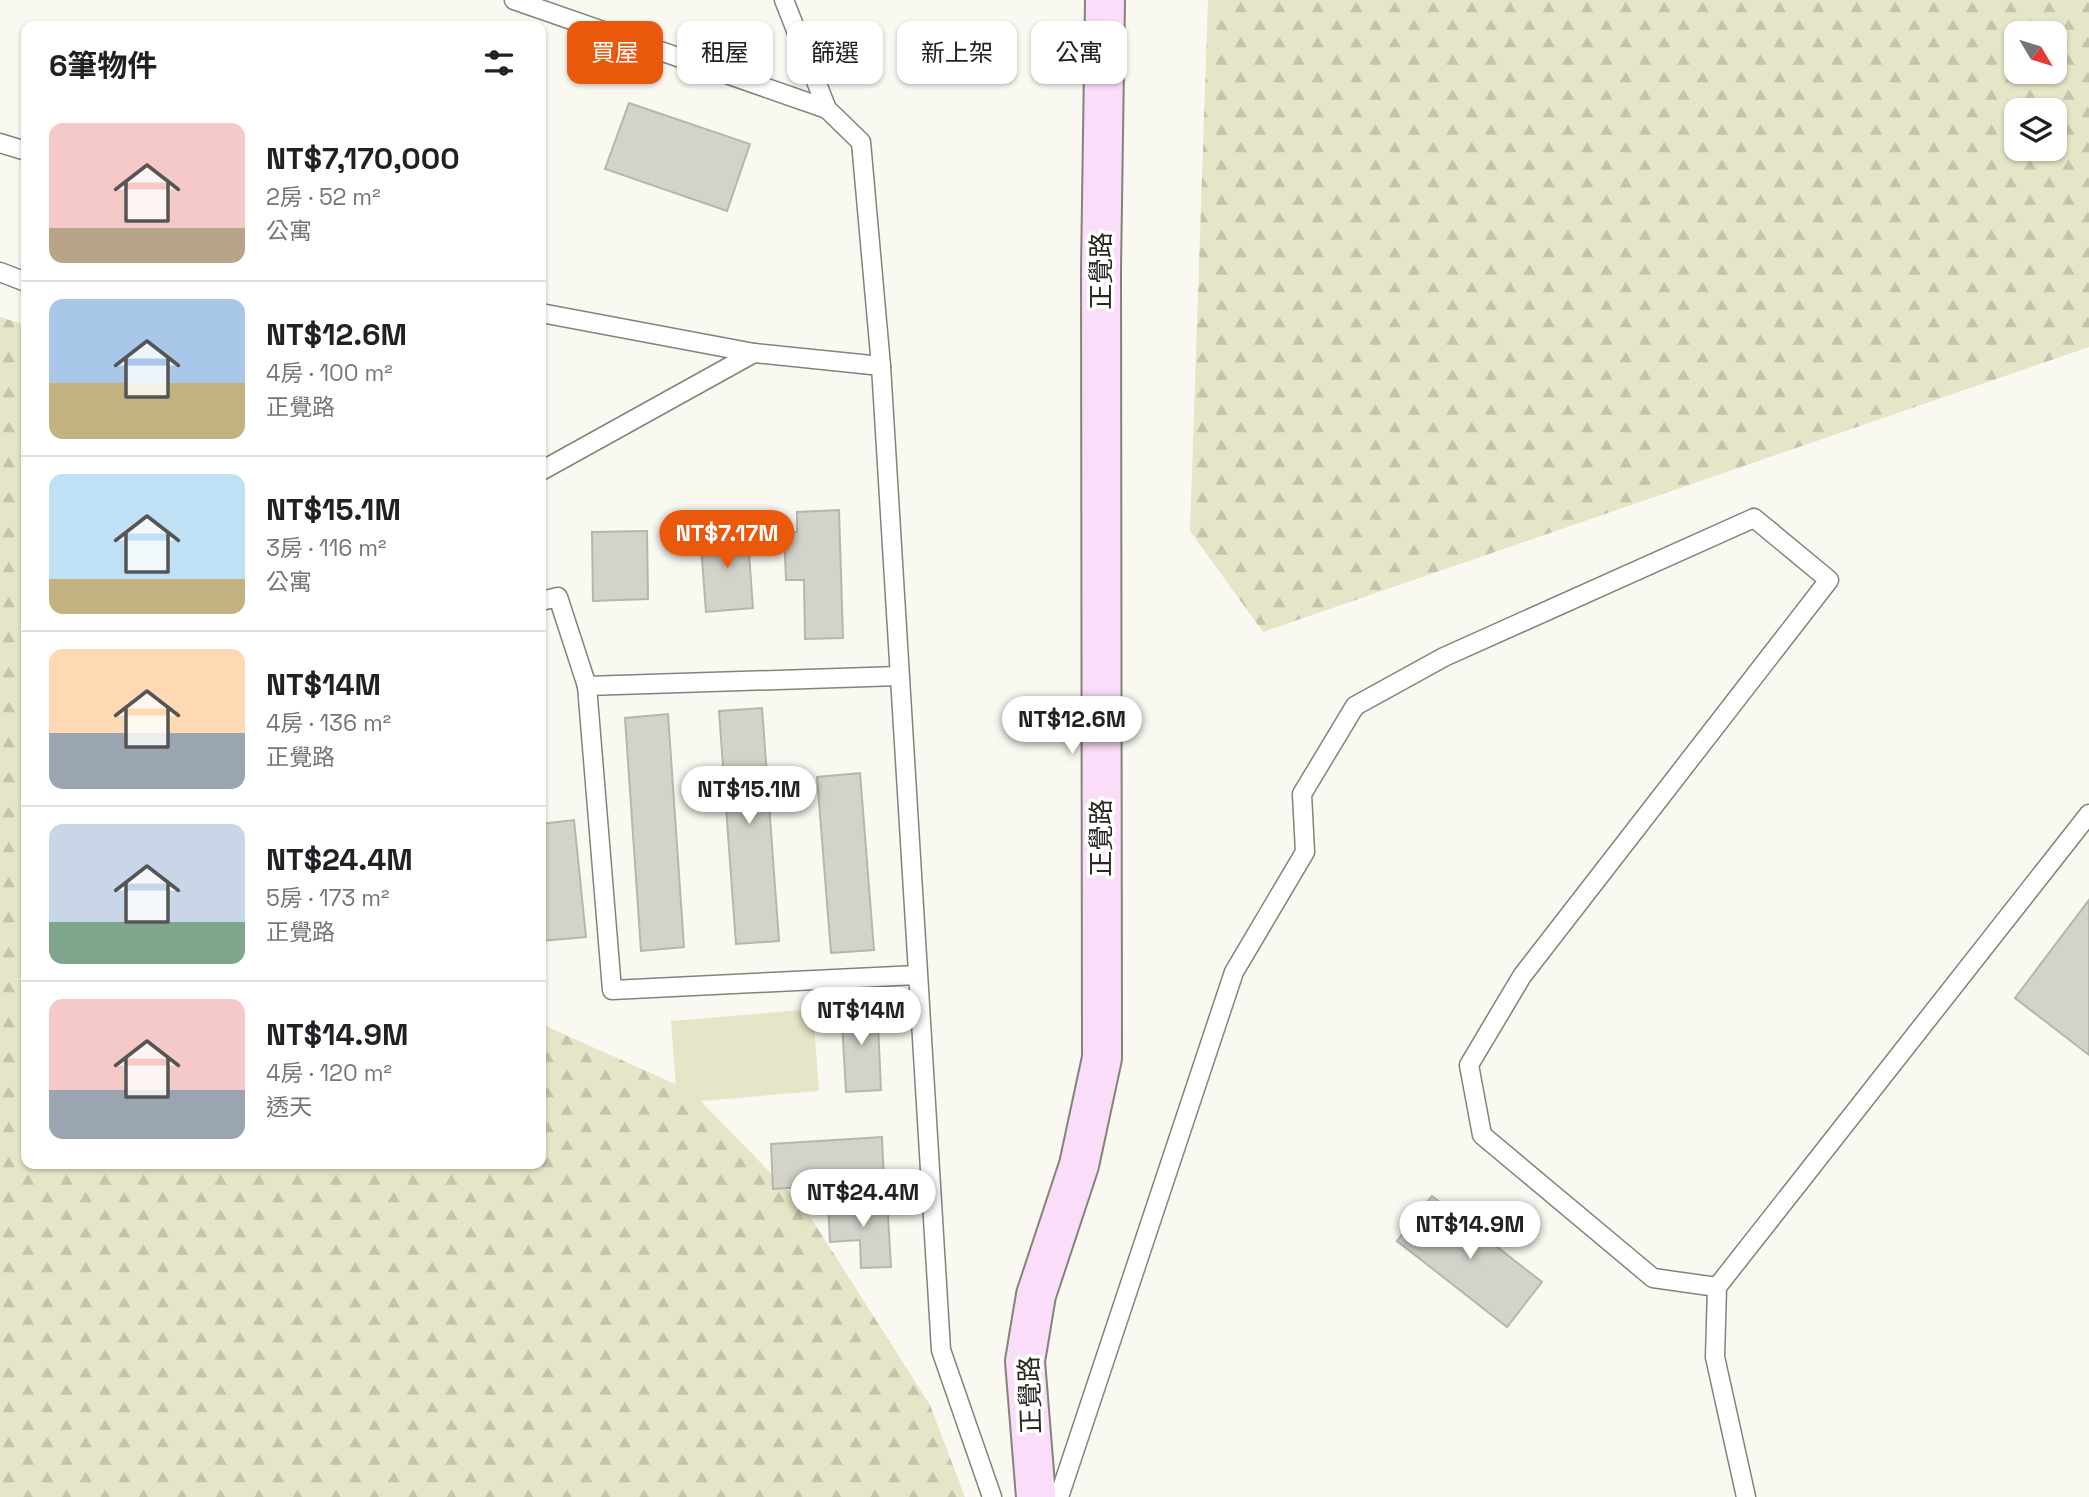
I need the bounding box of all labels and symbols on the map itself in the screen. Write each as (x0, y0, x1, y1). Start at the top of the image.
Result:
north arrow (2004, 21, 2067, 84)
street label: 正覺路 (1084, 232, 1118, 310)
pin: NT$7.17M (655, 510, 799, 570)
pin: NT$12.6M (1000, 696, 1144, 756)
pin: NT$15.1M (677, 766, 821, 826)
street label: 正覺路 (1084, 799, 1118, 877)
pin: NT$14M (804, 988, 918, 1047)
pin: NT$24.4M (791, 1170, 935, 1229)
pin: NT$14.9M (1398, 1202, 1542, 1261)
street label: 正覺路 (1012, 1355, 1048, 1435)

